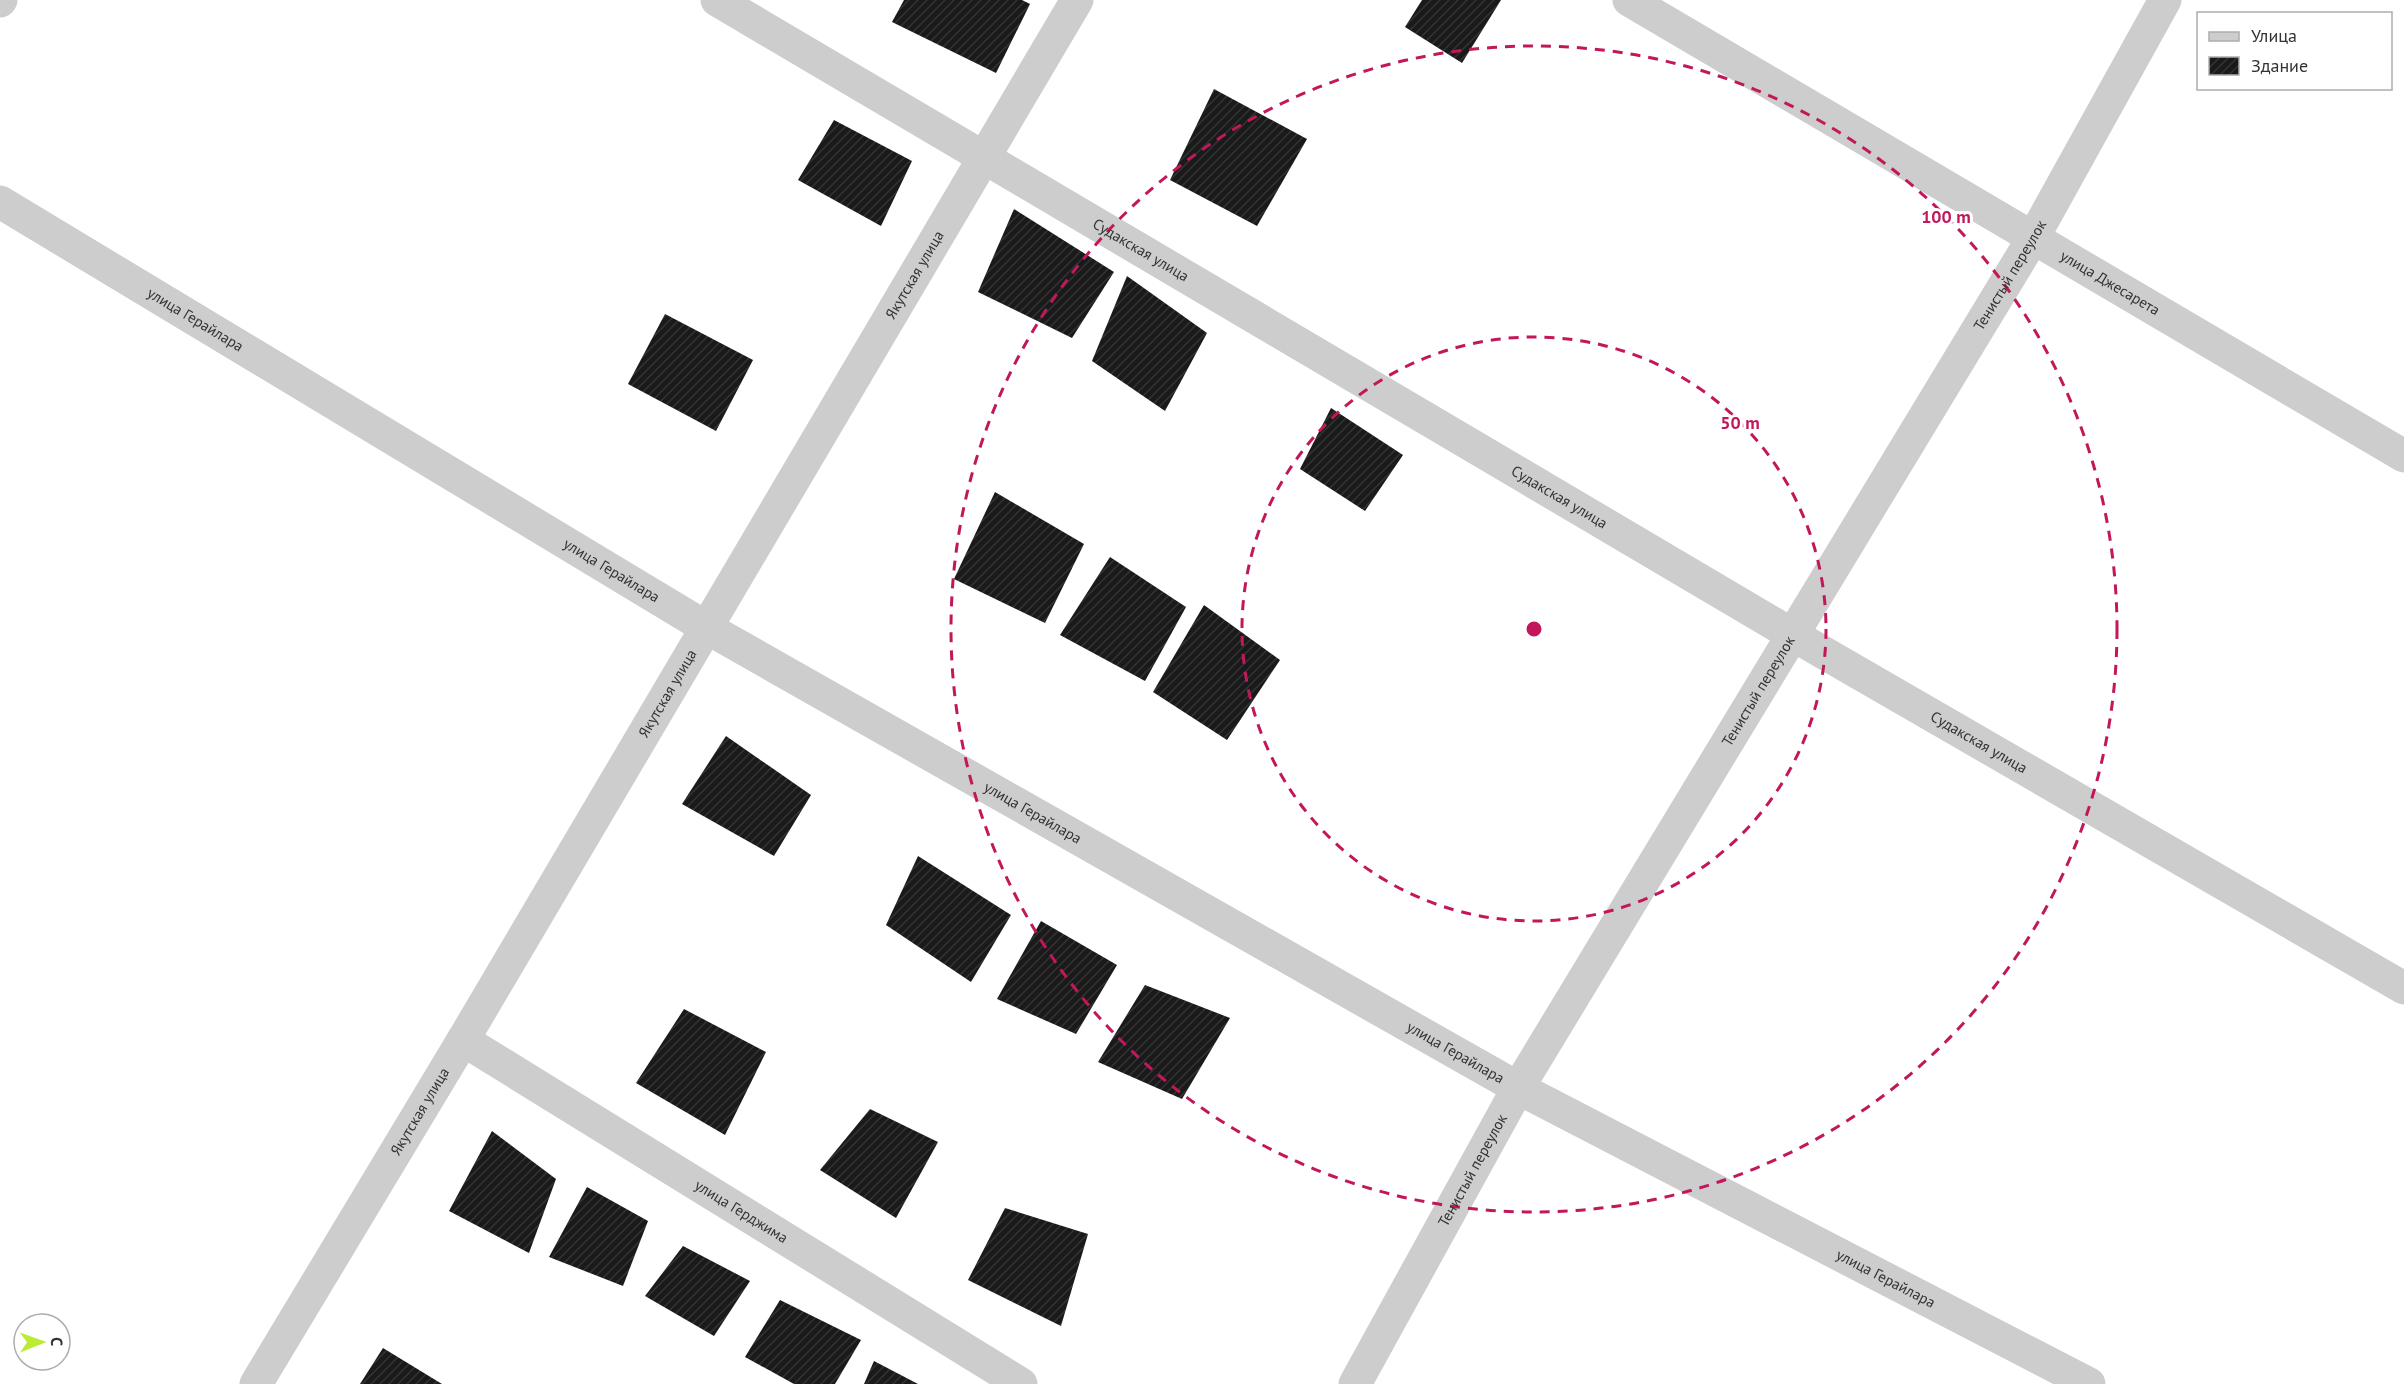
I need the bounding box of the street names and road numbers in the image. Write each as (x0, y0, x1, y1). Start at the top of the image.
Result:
street label: Судакская улица (1089, 214, 1193, 285)
street label: Тенистый переулок (1969, 216, 2051, 334)
street label: Якутская улица (881, 227, 948, 322)
street label: улица Джесарета (2057, 246, 2163, 319)
street label: улица Герайлара (144, 283, 247, 356)
street label: Судакская улица (1508, 461, 1611, 532)
street label: улица Герайлара (560, 534, 663, 606)
street label: Тенистый переулок (1717, 631, 1799, 749)
street label: Якутская улица (634, 646, 701, 741)
street label: Судакская улица (1927, 707, 2031, 777)
street label: улица Герайлара (981, 777, 1085, 848)
street label: улица Герайлара (1404, 1017, 1508, 1087)
street label: Якутская улица (386, 1064, 453, 1159)
street label: Тенистый переулок (1434, 1110, 1511, 1230)
street label: улица Герджима (691, 1175, 792, 1247)
street label: улица Герайлара (1833, 1245, 1939, 1312)

